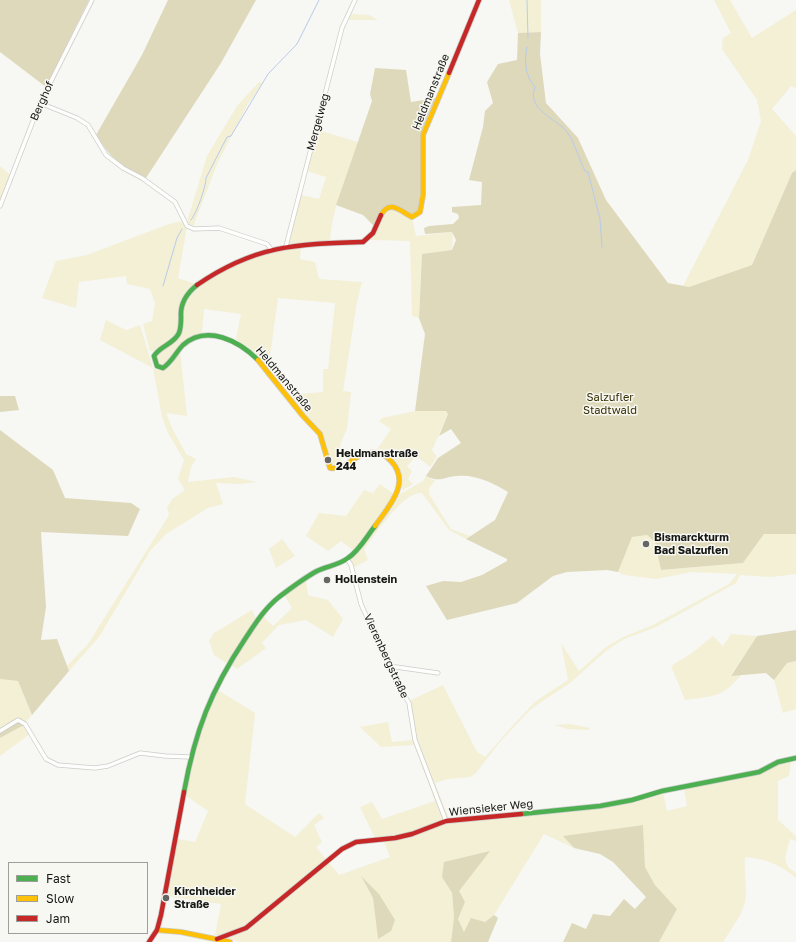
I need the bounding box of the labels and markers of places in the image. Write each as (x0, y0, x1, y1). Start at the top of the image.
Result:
place label: Heldmanstraße 244 (336, 447, 418, 473)
marker: Heldmanstraße 244 (323, 455, 333, 465)
place label: Bismarckturm Bad Salzuflen (654, 531, 729, 557)
marker: Bismarckturm Bad Salzuflen (641, 539, 651, 549)
place label: Hollenstein (335, 573, 397, 587)
marker: Hollenstein (322, 575, 332, 585)
place label: Kirchheider Straße (174, 885, 236, 911)
marker: Kirchheider Straße (161, 893, 171, 903)

